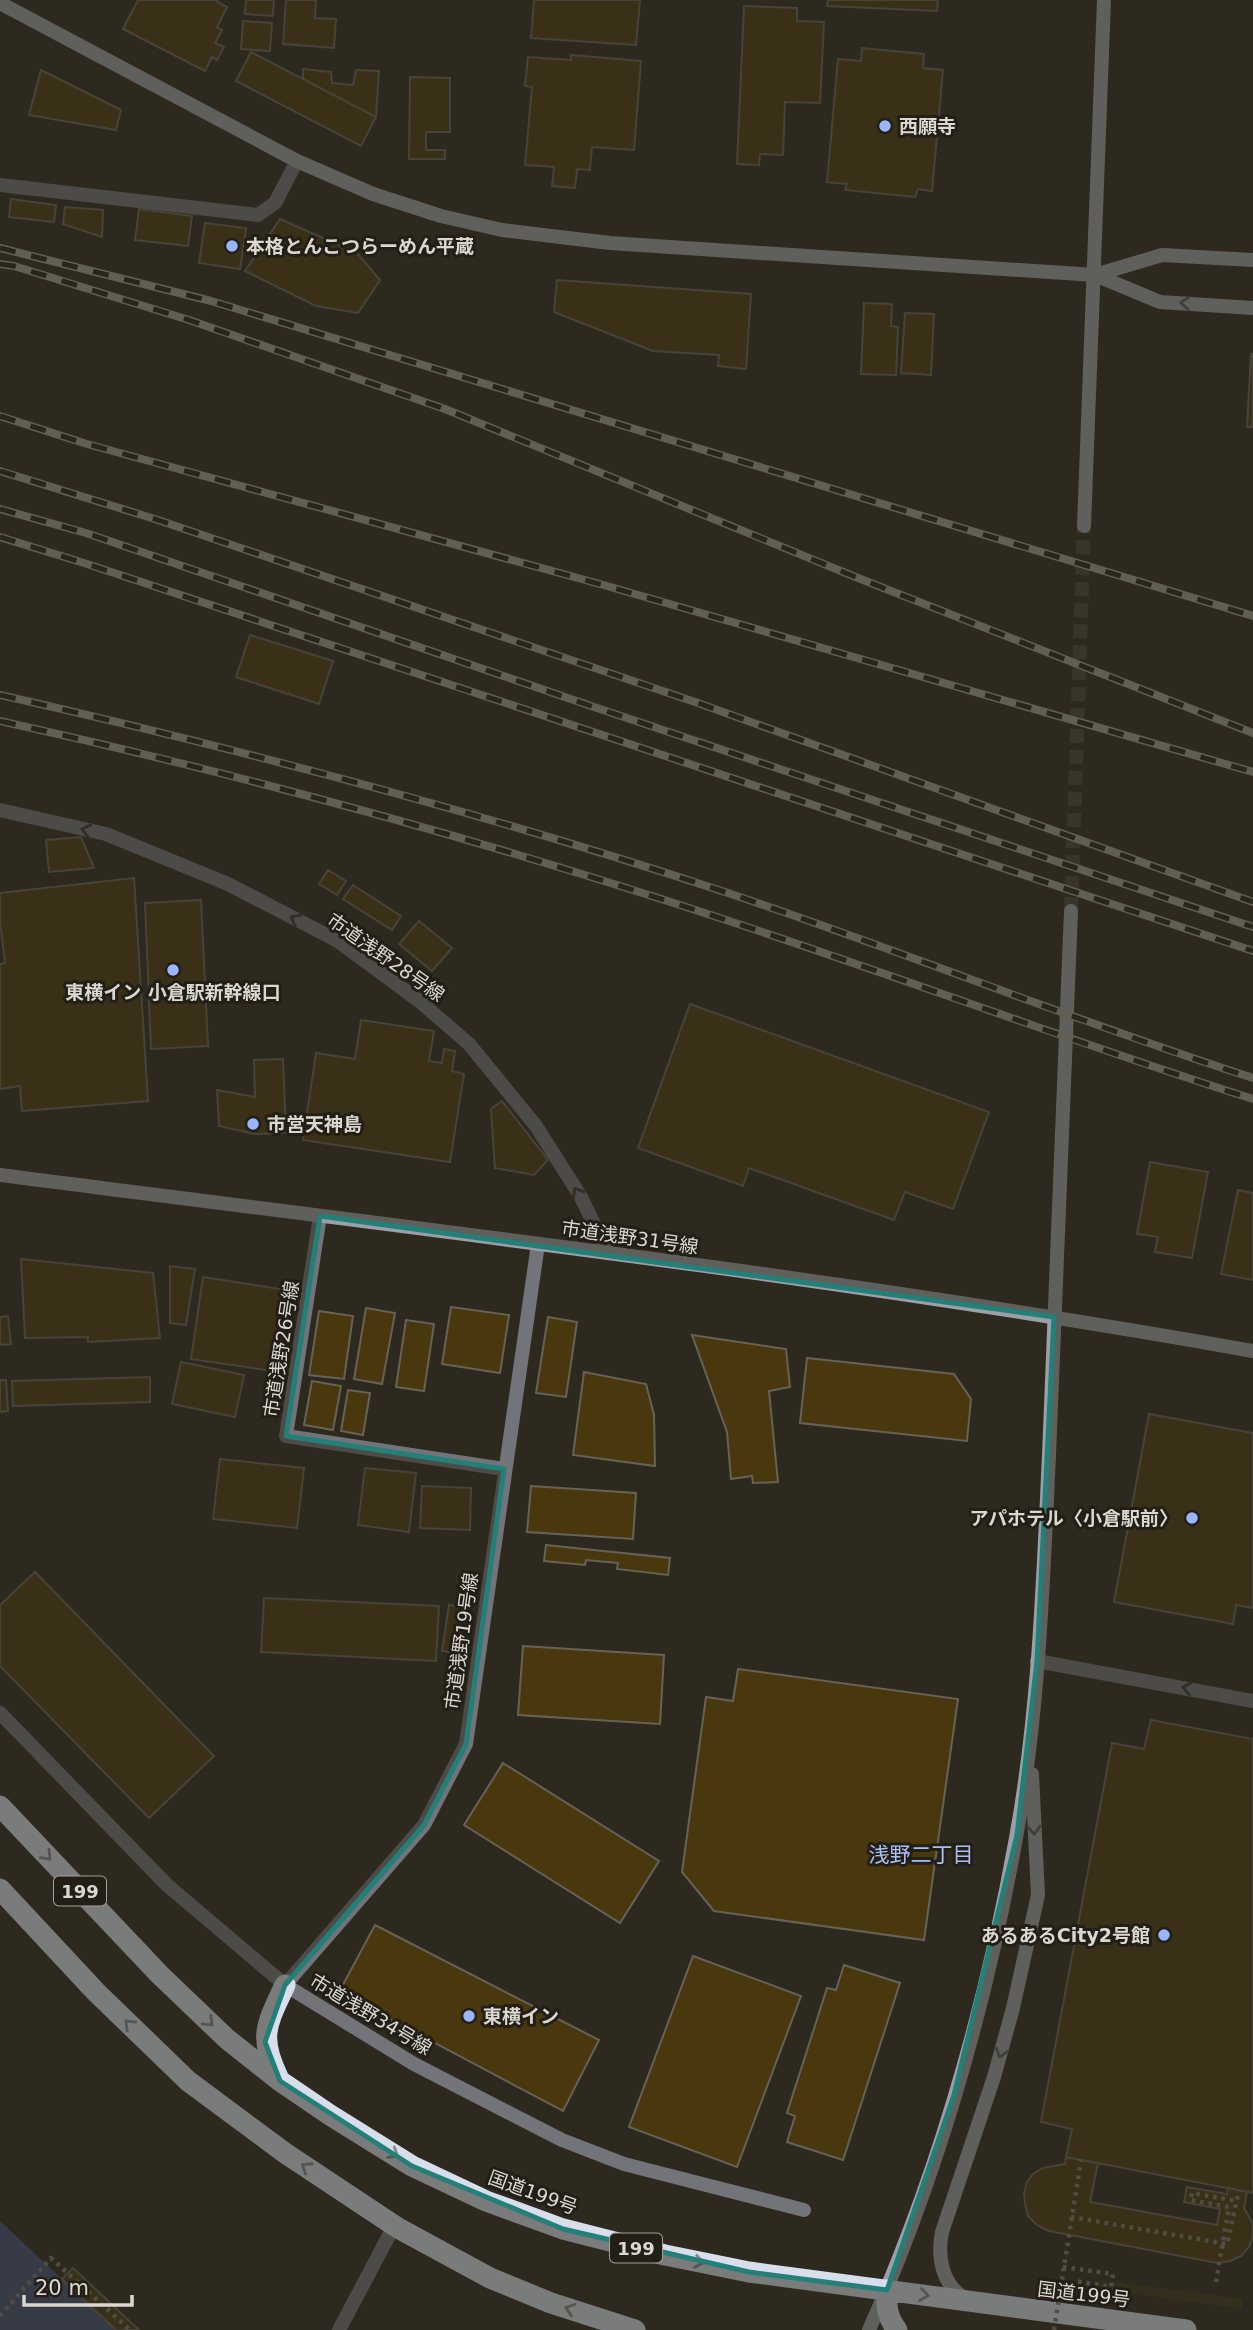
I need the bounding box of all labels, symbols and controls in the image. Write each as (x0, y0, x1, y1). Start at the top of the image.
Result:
place label: 西願寺 (899, 115, 956, 137)
marker: 西願寺 (877, 118, 893, 134)
place label: 本格とんこつらーめん平蔵 (246, 235, 474, 257)
marker: 本格とんこつらーめん平蔵 (224, 238, 240, 254)
one-way arrow (1179, 296, 1190, 311)
one-way arrow (81, 823, 93, 838)
street label: 市道浅野28号線 (323, 908, 449, 1006)
one-way arrow (290, 914, 302, 927)
marker: 東横イン 小倉駅新幹線口 (165, 962, 181, 978)
place label: 東横イン 小倉駅新幹線口 (65, 981, 281, 1003)
place label: 市営天神島 (267, 1113, 362, 1135)
marker: 市営天神島 (245, 1116, 261, 1132)
one-way arrow (573, 1187, 586, 1200)
street label: 市道浅野31号線 (560, 1216, 700, 1258)
street label: 市道浅野26号線 (259, 1279, 303, 1419)
place label: アパホテル〈小倉駅前〉 (969, 1507, 1178, 1529)
marker: アパホテル〈小倉駅前〉 (1184, 1510, 1200, 1526)
street label: 市道浅野19号線 (440, 1571, 482, 1711)
one-way arrow (1181, 1681, 1193, 1696)
one-way arrow (1027, 1825, 1042, 1836)
district label: 浅野二丁目 (869, 1843, 974, 1867)
one-way arrow (39, 1848, 52, 1861)
road number: 199 (54, 1877, 106, 1906)
place label: あるあるCity2号館 (981, 1924, 1150, 1946)
marker: あるあるCity2号館 (1156, 1927, 1172, 1943)
street label: 市道浅野34号線 (306, 1969, 436, 2059)
place label: 東横イン (483, 2005, 559, 2027)
marker: 東横イン (461, 2008, 477, 2024)
one-way arrow (201, 2014, 214, 2027)
one-way arrow (124, 2020, 137, 2033)
one-way arrow (994, 2047, 1009, 2059)
one-way arrow (386, 2146, 399, 2159)
one-way arrow (300, 2162, 313, 2175)
street label: 国道199号 (485, 2166, 581, 2218)
road number: 199 (610, 2234, 662, 2262)
one-way arrow (693, 2254, 705, 2269)
scale bar (24, 2264, 133, 2308)
text: 20 m (35, 2276, 89, 2300)
street label: 国道199号 (1036, 2277, 1132, 2311)
one-way arrow (918, 2288, 930, 2303)
one-way arrow (564, 2303, 576, 2318)

